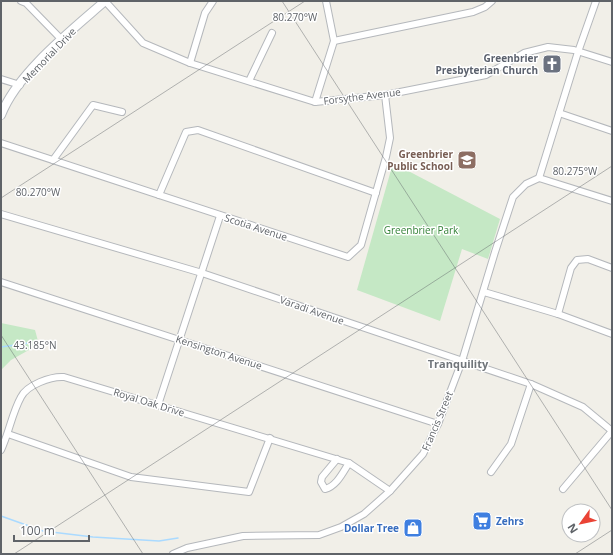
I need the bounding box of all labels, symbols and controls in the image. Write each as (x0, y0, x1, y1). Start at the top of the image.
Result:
text: 80.270°W (273, 10, 318, 24)
street label: Memorial Drive (19, 24, 79, 86)
place label: Greenbrier Presbyterian Church (435, 51, 538, 77)
church icon: Greenbrier Presbyterian Church (541, 53, 563, 75)
street label: Forsythe Avenue (323, 84, 402, 108)
place label: Greenbrier Public School (387, 147, 453, 173)
school or university icon: Greenbrier Public School (456, 149, 478, 171)
text: 80.275°W (553, 164, 598, 178)
text: 80.270°W (16, 185, 61, 199)
street label: Scotia Avenue (223, 210, 290, 244)
park label: Greenbrier Park (384, 223, 459, 237)
street label: Varadi Avenue (278, 292, 346, 328)
street label: Kensington Avenue (174, 331, 264, 373)
text: 43.185°N (13, 338, 57, 352)
district label: Tranquility (428, 356, 489, 371)
street label: Royal Oak Drive (112, 385, 187, 420)
street label: Francis Street (418, 389, 456, 453)
north arrow (561, 503, 601, 543)
supermarket icon: Zehrs (471, 510, 493, 532)
place label: Zehrs (496, 514, 524, 528)
scale bar (14, 517, 89, 543)
shop icon: Dollar Tree (402, 517, 424, 539)
place label: Dollar Tree (344, 521, 399, 535)
text: N (563, 521, 581, 537)
text: 100 m (20, 522, 55, 539)

